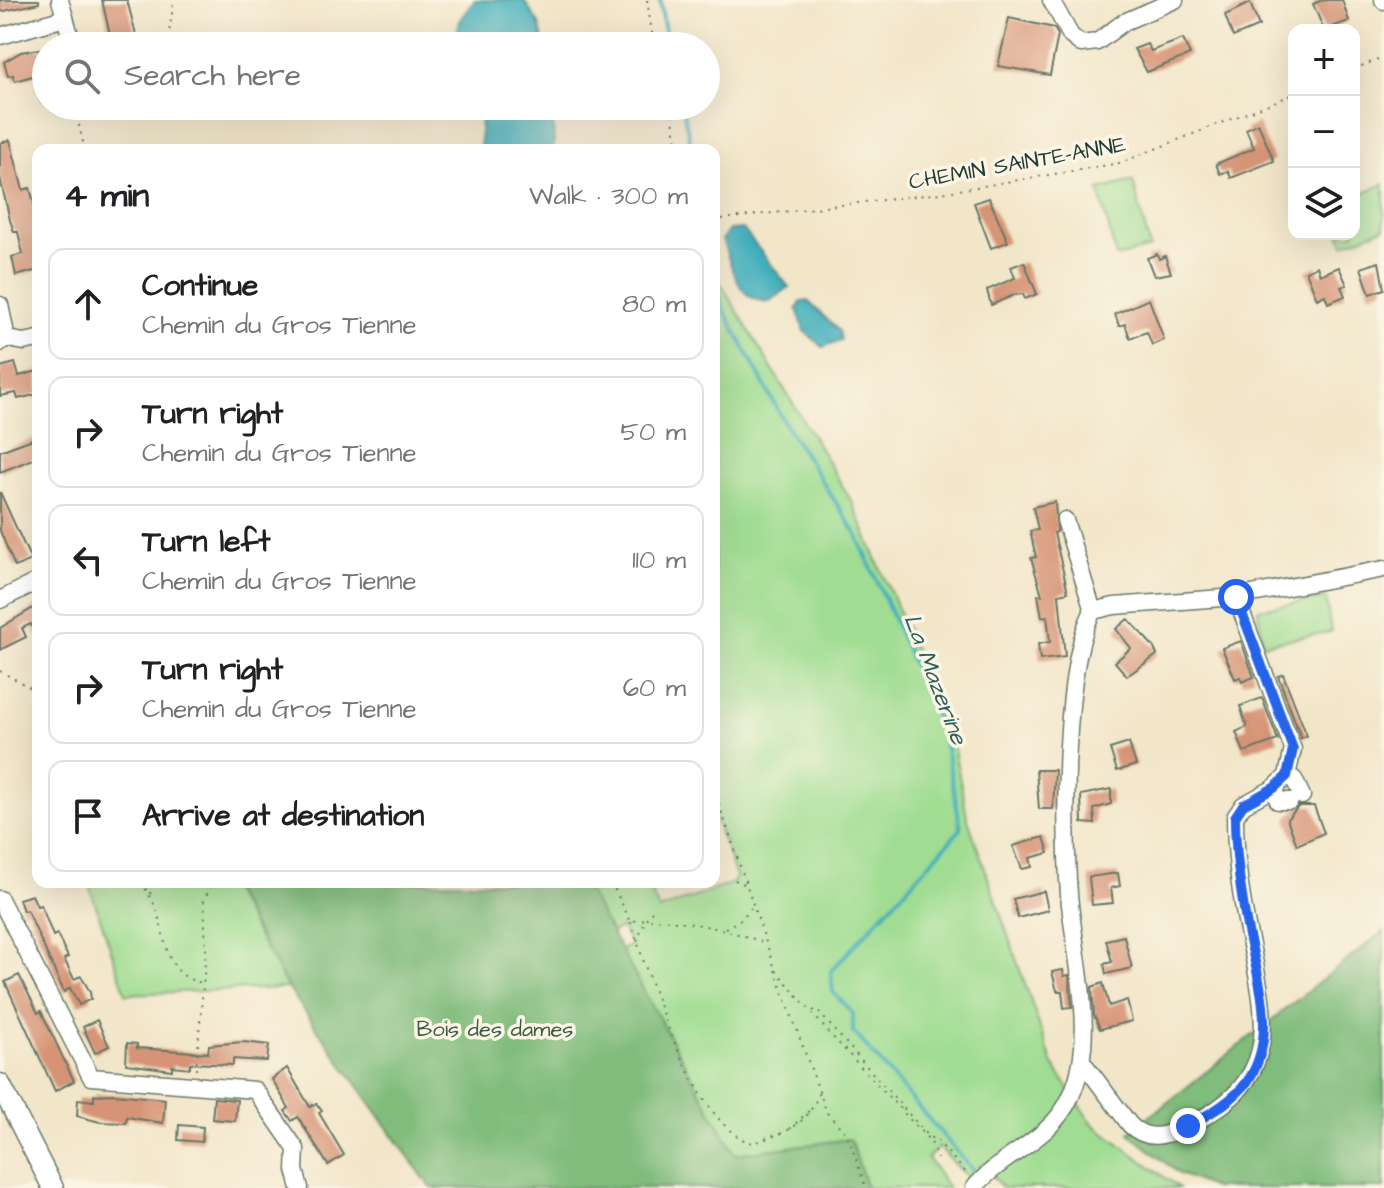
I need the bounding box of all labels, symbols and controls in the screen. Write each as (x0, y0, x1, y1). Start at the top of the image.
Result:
map controls (1288, 24, 1360, 240)
button: + (1288, 24, 1360, 96)
search box (32, 32, 720, 120)
icon: search (60, 54, 104, 98)
text: Search here (124, 55, 301, 97)
button: − (1288, 96, 1360, 168)
street label: CHEMIN SAINTE-ANNE (906, 129, 1128, 198)
button: layers (1288, 168, 1360, 240)
text: 4 min (64, 172, 149, 220)
text: Walk · 300 m (529, 178, 688, 214)
text: Continue (142, 265, 258, 307)
icon: ahead (66, 282, 110, 326)
text: 80 m (622, 286, 686, 322)
text: Chemin du Gros Tienne (142, 307, 417, 343)
text: Turn right (142, 393, 283, 435)
icon: right (66, 410, 110, 454)
text: 50 m (621, 414, 686, 450)
text: Chemin du Gros Tienne (142, 435, 417, 471)
text: Turn left (142, 521, 270, 563)
icon: left (66, 538, 110, 582)
text: 110 m (632, 542, 686, 578)
text: Chemin du Gros Tienne (142, 563, 417, 599)
route start (1218, 579, 1254, 615)
water label: La Mazerine (895, 609, 976, 750)
text: Turn right (142, 649, 283, 691)
icon: right (66, 666, 110, 710)
text: 60 m (623, 670, 686, 706)
text: Chemin du Gros Tienne (142, 691, 417, 727)
icon: arrive (66, 794, 110, 838)
text: Arrive at destination (142, 795, 424, 837)
park label: Bois des dames (417, 1014, 573, 1045)
route end (1170, 1108, 1206, 1144)

